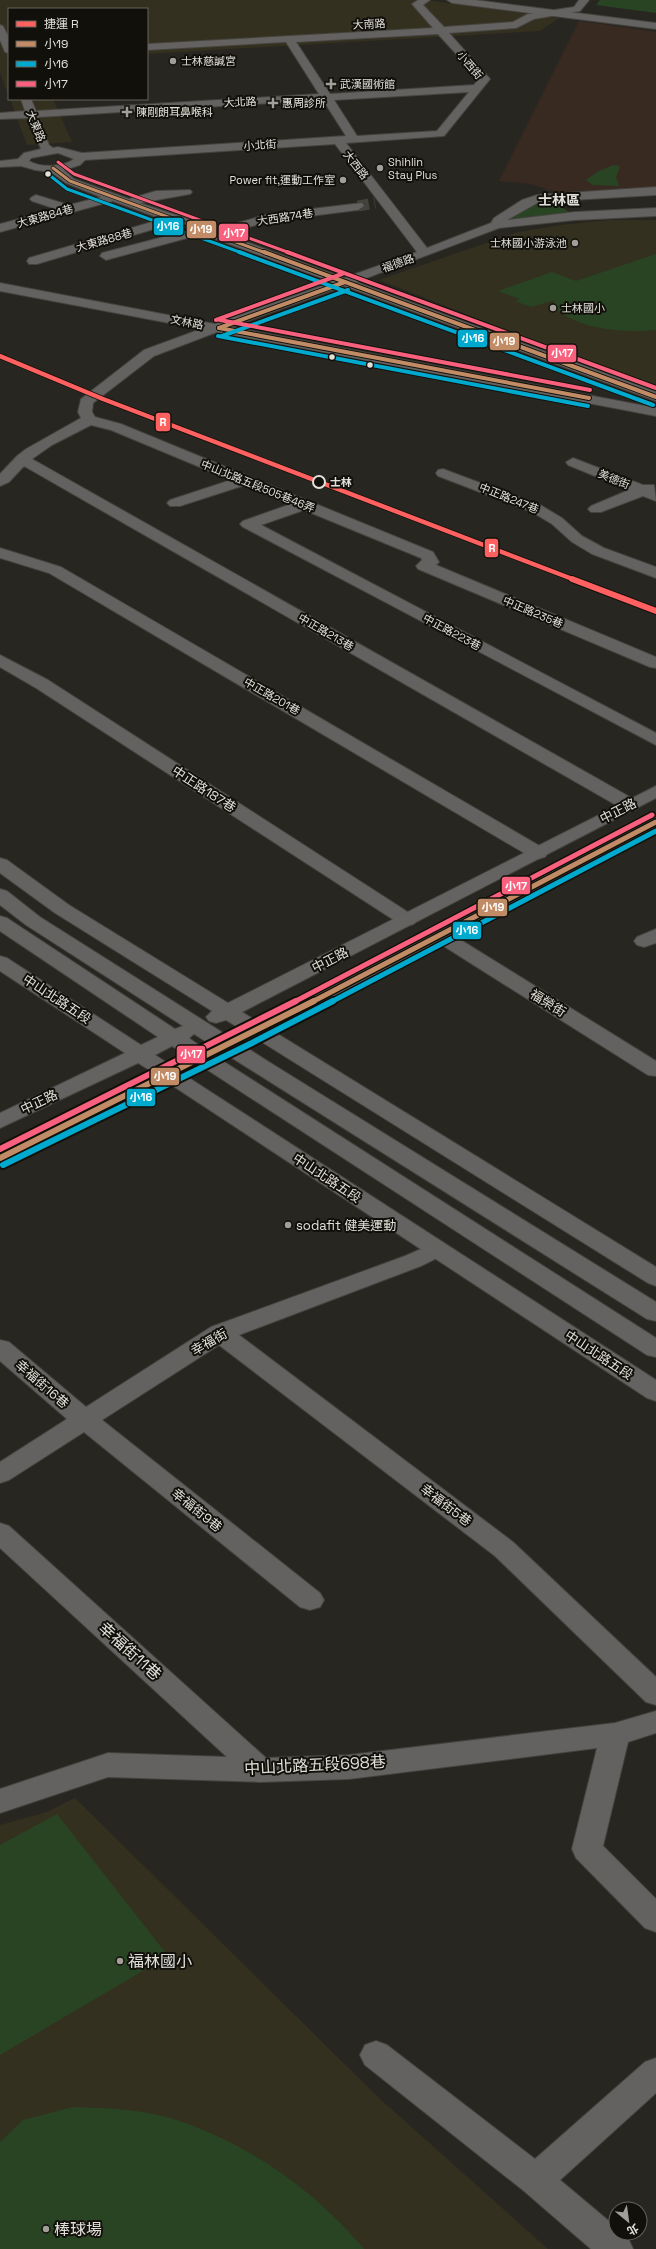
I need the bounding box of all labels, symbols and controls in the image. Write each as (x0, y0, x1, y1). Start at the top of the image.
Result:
legend (8, 8, 148, 100)
text: 捷運 R (44, 16, 79, 32)
street label: 大南路 (352, 16, 386, 32)
text: 小19 (44, 36, 68, 52)
street label: 小西街 (454, 48, 486, 82)
place label: 士林慈諴宮 (181, 54, 236, 68)
text: 小16 (44, 56, 68, 72)
marker: 士林慈諴宮 (168, 56, 178, 66)
text: 小17 (44, 76, 68, 92)
place label: 武漢國術館 (340, 77, 395, 91)
marker: 武漢國術館 (325, 78, 337, 90)
street label: 大北路 (223, 94, 257, 110)
place label: 惠周診所 (282, 96, 326, 110)
marker: 惠周診所 (267, 97, 279, 109)
place label: 陳剛朗耳鼻喉科 (136, 105, 213, 119)
marker: 陳剛朗耳鼻喉科 (121, 106, 133, 118)
street label: 大東路 (23, 108, 49, 144)
street label: 小北街 (243, 137, 277, 153)
street label: 大西路 (340, 148, 372, 182)
place label: Shihlin Stay Plus (388, 155, 438, 182)
marker: Shihlin Stay Plus (375, 163, 385, 173)
unlabelled marker (43, 169, 53, 179)
place label: Power fit,運動工作室 (230, 173, 335, 187)
marker: Power fit,運動工作室 (338, 175, 348, 185)
district label: 士林區 (538, 191, 580, 209)
street label: 大東路84巷 (15, 201, 75, 231)
street label: 大西路74巷 (256, 206, 314, 228)
line badge: 小16 (153, 217, 184, 236)
text: 小16 (157, 219, 180, 233)
line badge: 小19 (186, 220, 217, 239)
text: 小19 (190, 222, 213, 236)
line badge: 小17 (218, 223, 249, 242)
street label: 大東路88巷 (74, 225, 134, 255)
text: 小17 (223, 226, 245, 240)
place label: 士林國小游泳池 (490, 236, 567, 250)
marker: 士林國小游泳池 (570, 238, 580, 248)
street label: 福德路 (380, 251, 416, 275)
place label: 士林國小 (561, 301, 605, 315)
marker: 士林國小 (548, 303, 558, 313)
street label: 文林路 (169, 312, 205, 332)
line badge: 小16 (457, 329, 488, 348)
text: 小16 (462, 331, 485, 345)
line badge: 小19 (489, 332, 520, 351)
text: 小19 (493, 334, 516, 348)
line badge: 小17 (547, 344, 577, 363)
text: 小17 (551, 346, 573, 360)
unlabelled marker (327, 352, 337, 362)
unlabelled marker (365, 360, 375, 370)
line badge: R (155, 412, 171, 432)
text: R (160, 415, 167, 429)
street label: 中山北路五段505巷46弄 (199, 457, 317, 515)
street label: 美德街 (596, 466, 632, 492)
marker: 士林 (312, 475, 326, 489)
place label: 士林 (330, 475, 352, 489)
street label: 中正路247巷 (477, 480, 541, 516)
line badge: R (484, 538, 499, 558)
text: R (489, 541, 496, 555)
street label: 中正路235巷 (501, 593, 565, 631)
street label: 中正路213巷 (296, 610, 356, 654)
street label: 中正路223巷 (421, 611, 483, 653)
street label: 中正路201巷 (242, 674, 302, 718)
street label: 中正路187巷 (169, 762, 239, 816)
street label: 中正路 (597, 795, 639, 827)
line badge: 小17 (501, 876, 531, 895)
text: 小17 (505, 879, 527, 893)
line badge: 小19 (477, 898, 508, 917)
text: 小19 (482, 900, 505, 914)
line badge: 小16 (452, 921, 482, 940)
text: 小16 (456, 923, 479, 937)
street label: 中正路 (309, 944, 351, 976)
street label: 中山北路五段 (20, 971, 94, 1027)
street label: 福榮街 (527, 985, 569, 1021)
line badge: 小17 (176, 1045, 206, 1064)
text: 小17 (180, 1047, 202, 1061)
line badge: 小19 (150, 1067, 180, 1086)
text: 小19 (154, 1069, 177, 1083)
street label: 中正路 (18, 1086, 60, 1118)
line badge: 小16 (126, 1088, 156, 1107)
text: 小16 (130, 1090, 153, 1104)
street label: 中山北路五段 (290, 1150, 364, 1206)
place label: sodafit 健美運動 (296, 1217, 396, 1234)
marker: sodafit 健美運動 (283, 1220, 293, 1230)
street label: 幸福街 (188, 1325, 230, 1359)
street label: 中山北路五段 (562, 1327, 636, 1383)
street label: 幸福街16巷 (12, 1356, 72, 1412)
street label: 幸福街5巷 (417, 1480, 475, 1530)
street label: 幸福街9巷 (168, 1485, 226, 1535)
street label: 幸福街11巷 (94, 1617, 166, 1685)
street label: 中山北路五段698巷 (244, 1751, 386, 1779)
place label: 福林國小 (128, 1951, 192, 1972)
marker: 福林國小 (115, 1956, 125, 1966)
north arrow (608, 2201, 648, 2241)
place label: 棒球場 (54, 2219, 102, 2240)
text: 北 (625, 2221, 641, 2239)
marker: 棒球場 (41, 2224, 51, 2234)

